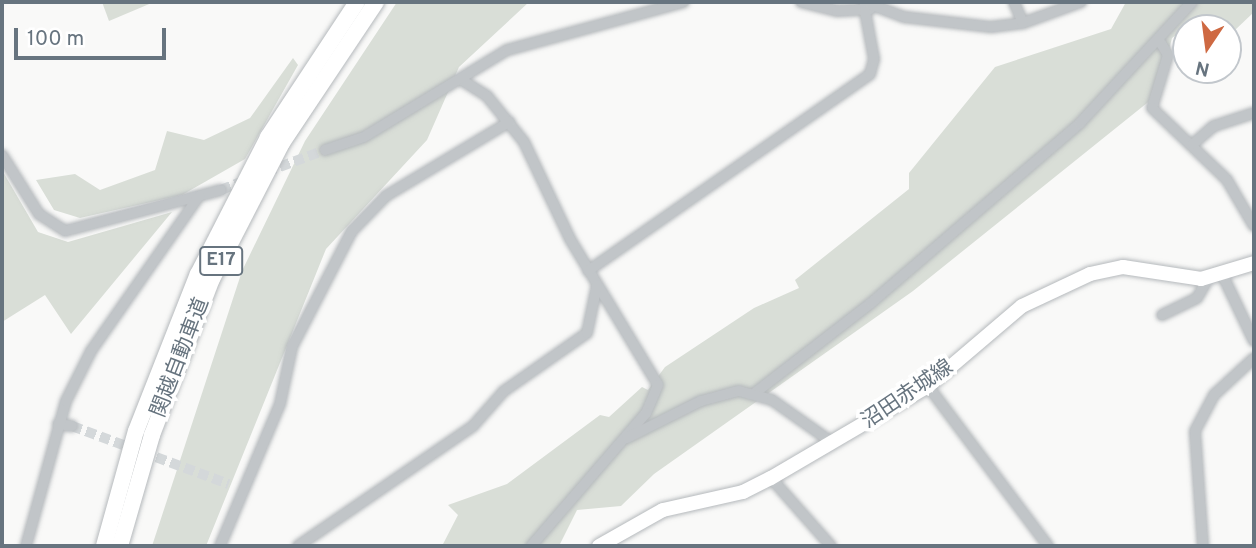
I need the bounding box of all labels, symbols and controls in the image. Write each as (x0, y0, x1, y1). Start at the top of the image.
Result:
scale bar (18, 14, 170, 58)
north arrow (1172, 14, 1242, 84)
text: 100 m (27, 26, 84, 53)
text: N (1193, 54, 1212, 81)
road number: E17 (198, 246, 244, 276)
street label: 関越自動車道 (147, 295, 215, 421)
street label: 沼田赤城線 (857, 355, 959, 435)

